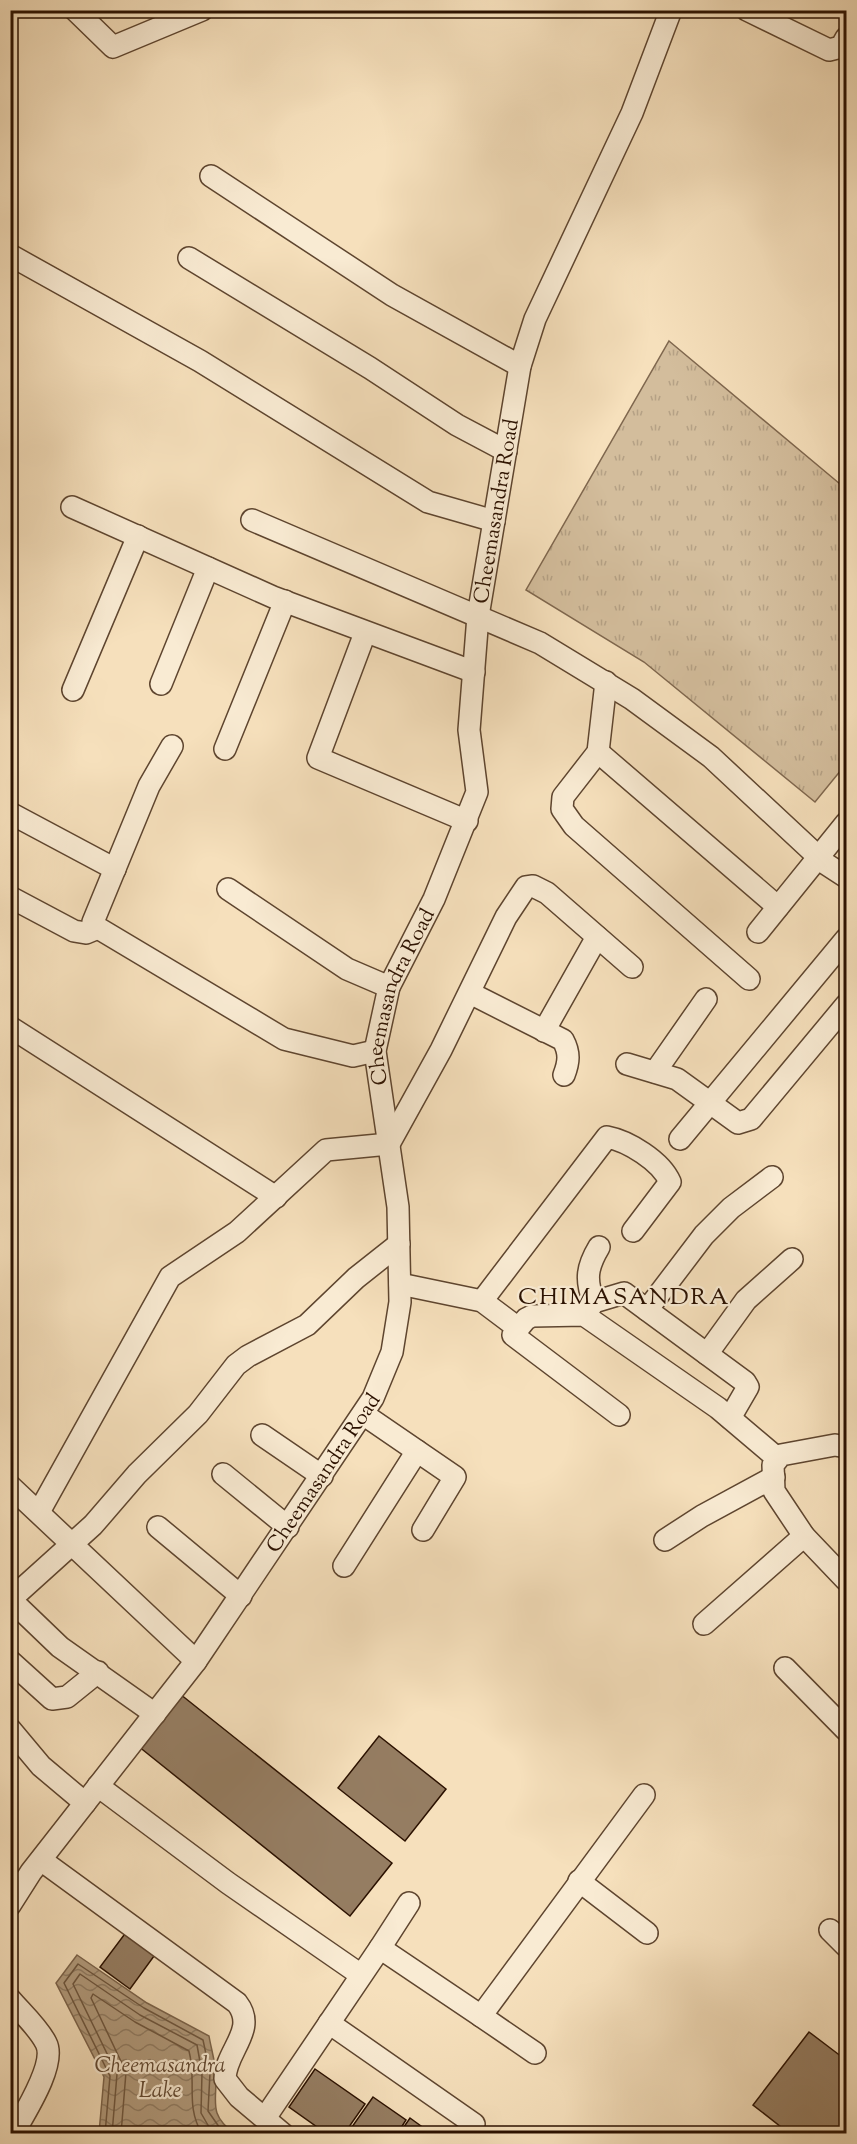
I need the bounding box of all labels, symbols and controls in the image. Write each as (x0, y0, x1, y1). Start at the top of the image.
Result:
street label: Cheemasandra Road (467, 417, 528, 606)
street label: Cheemasandra Road (362, 904, 444, 1087)
district label: CHIMASANDRA (518, 1281, 730, 1315)
street label: Cheemasandra Road (260, 1388, 389, 1560)
water label: Cheemasandra Lake (94, 2051, 226, 2108)

